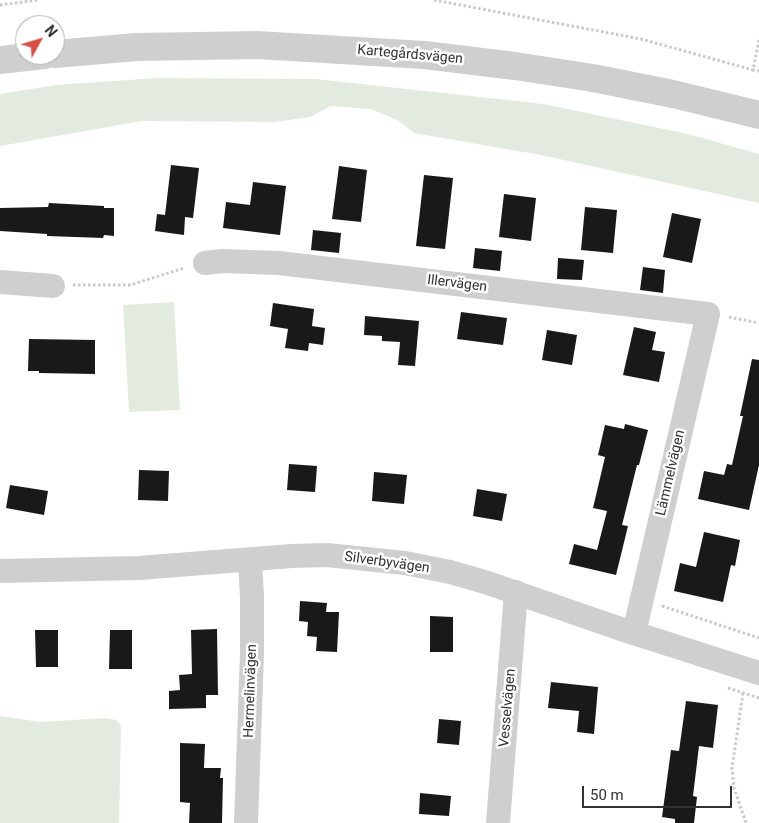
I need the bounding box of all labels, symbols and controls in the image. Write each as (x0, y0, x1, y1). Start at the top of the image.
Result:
north arrow (15, 15, 65, 65)
text: N (42, 22, 60, 40)
street label: Kartegårdsvägen (356, 42, 464, 68)
street label: Illervägen (426, 272, 488, 296)
street label: Lämmelvägen (653, 428, 689, 518)
street label: Silverbyvägen (343, 549, 431, 577)
street label: Hermelinvägen (241, 644, 261, 738)
street label: Vesselvägen (496, 668, 520, 748)
scale bar (584, 776, 734, 808)
text: 50 m (590, 786, 624, 804)

